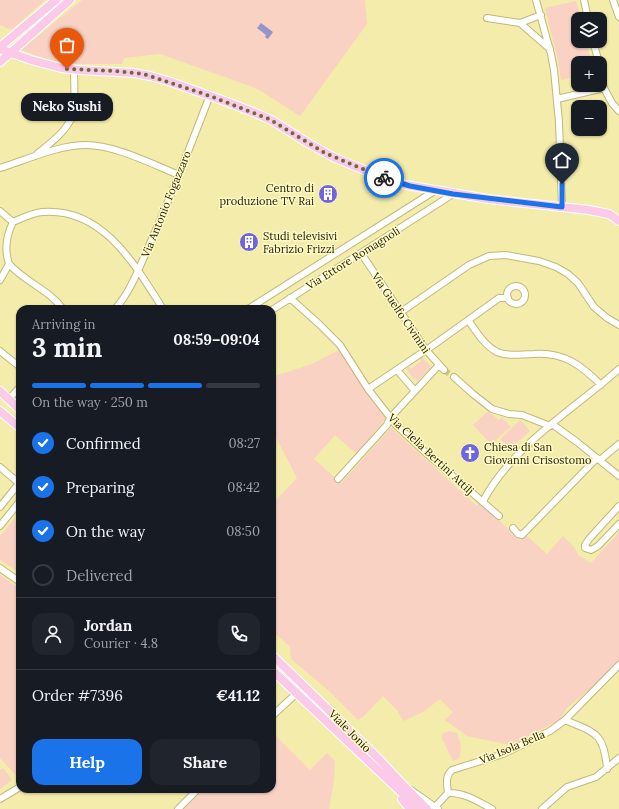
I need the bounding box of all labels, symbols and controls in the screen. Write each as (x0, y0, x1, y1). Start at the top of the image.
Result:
map controls (571, 12, 607, 136)
button: layers (571, 12, 607, 48)
pin (50, 28, 84, 69)
icon: bag (56, 34, 78, 56)
button: + (571, 56, 607, 92)
callout: Neko Sushi (21, 93, 113, 121)
text: Neko Sushi (32, 98, 102, 115)
button: − (571, 100, 607, 136)
pin (545, 143, 579, 184)
street label: Via Antonio Fogazzaro (138, 149, 194, 260)
icon: home (551, 149, 573, 171)
courier (364, 158, 404, 198)
icon: bike (373, 167, 395, 189)
place label: Centro di produzione TV Rai (219, 181, 314, 208)
building icon: Centro di produzione TV Rai (317, 183, 339, 205)
street label: Via Ettore Romagnoli (303, 223, 403, 293)
place label: Studi televisivi Fabrizio Frizzi (263, 229, 337, 256)
building icon: Studi televisivi Fabrizio Frizzi (238, 231, 260, 253)
street label: Via Guelfo Civinini (368, 269, 433, 356)
text: Arriving in (32, 316, 95, 333)
text: 08:59–09:04 (173, 330, 260, 349)
text: 3 min (32, 331, 102, 364)
text: On the way · 250 m (32, 394, 148, 411)
street label: Via Clelia Bertini Attilj (385, 410, 477, 497)
icon: check (32, 432, 54, 454)
text: Confirmed (66, 434, 141, 453)
text: 08:27 (228, 435, 260, 452)
place label: Chiesa di San Giovanni Crisostomo (484, 440, 591, 467)
church icon: Chiesa di San Giovanni Crisostomo (459, 442, 481, 464)
icon: check (32, 476, 54, 498)
text: Preparing (66, 478, 134, 497)
text: 08:42 (227, 479, 260, 496)
icon: check (32, 520, 54, 542)
text: On the way (66, 522, 145, 541)
text: 08:50 (226, 523, 260, 540)
text: Delivered (66, 566, 133, 585)
button: person (32, 613, 74, 655)
button: phone (218, 613, 260, 655)
text: Jordan (84, 616, 132, 635)
text: Courier · 4.8 (84, 635, 158, 652)
text: Order #7396 (32, 686, 123, 705)
text: €41.12 (216, 686, 260, 705)
street label: Viale Jonio (325, 706, 374, 755)
street label: Via Isola Bella (476, 727, 547, 767)
button: Help (32, 739, 142, 785)
button: Share (150, 739, 260, 785)

